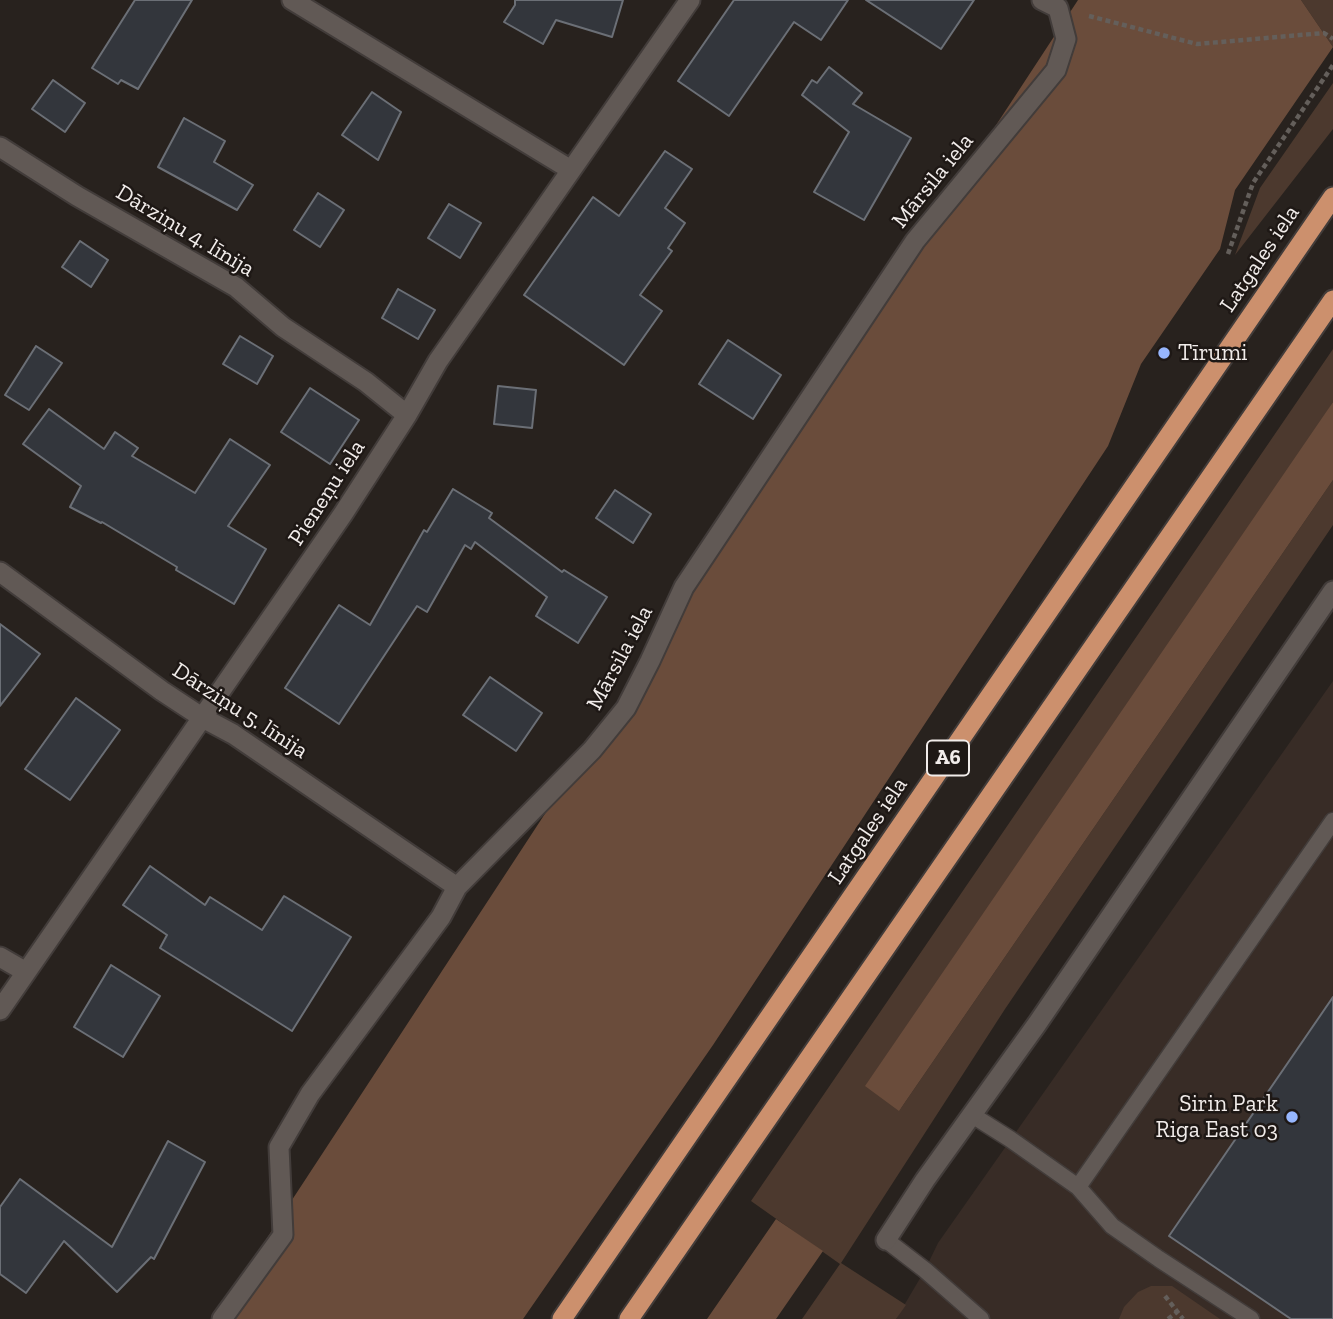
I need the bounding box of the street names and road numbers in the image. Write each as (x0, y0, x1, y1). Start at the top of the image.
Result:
street label: Mārsila iela (886, 128, 980, 234)
street label: Dārziņu 4. līnija (111, 179, 259, 283)
street label: Latgales iela (1214, 200, 1306, 318)
street label: Pieneņu iela (283, 435, 371, 551)
street label: Mārsila iela (581, 601, 659, 715)
street label: Dārziņu 5. līnija (167, 657, 313, 765)
road number: A6 (927, 740, 969, 776)
street label: Latgales iela (822, 772, 914, 890)

